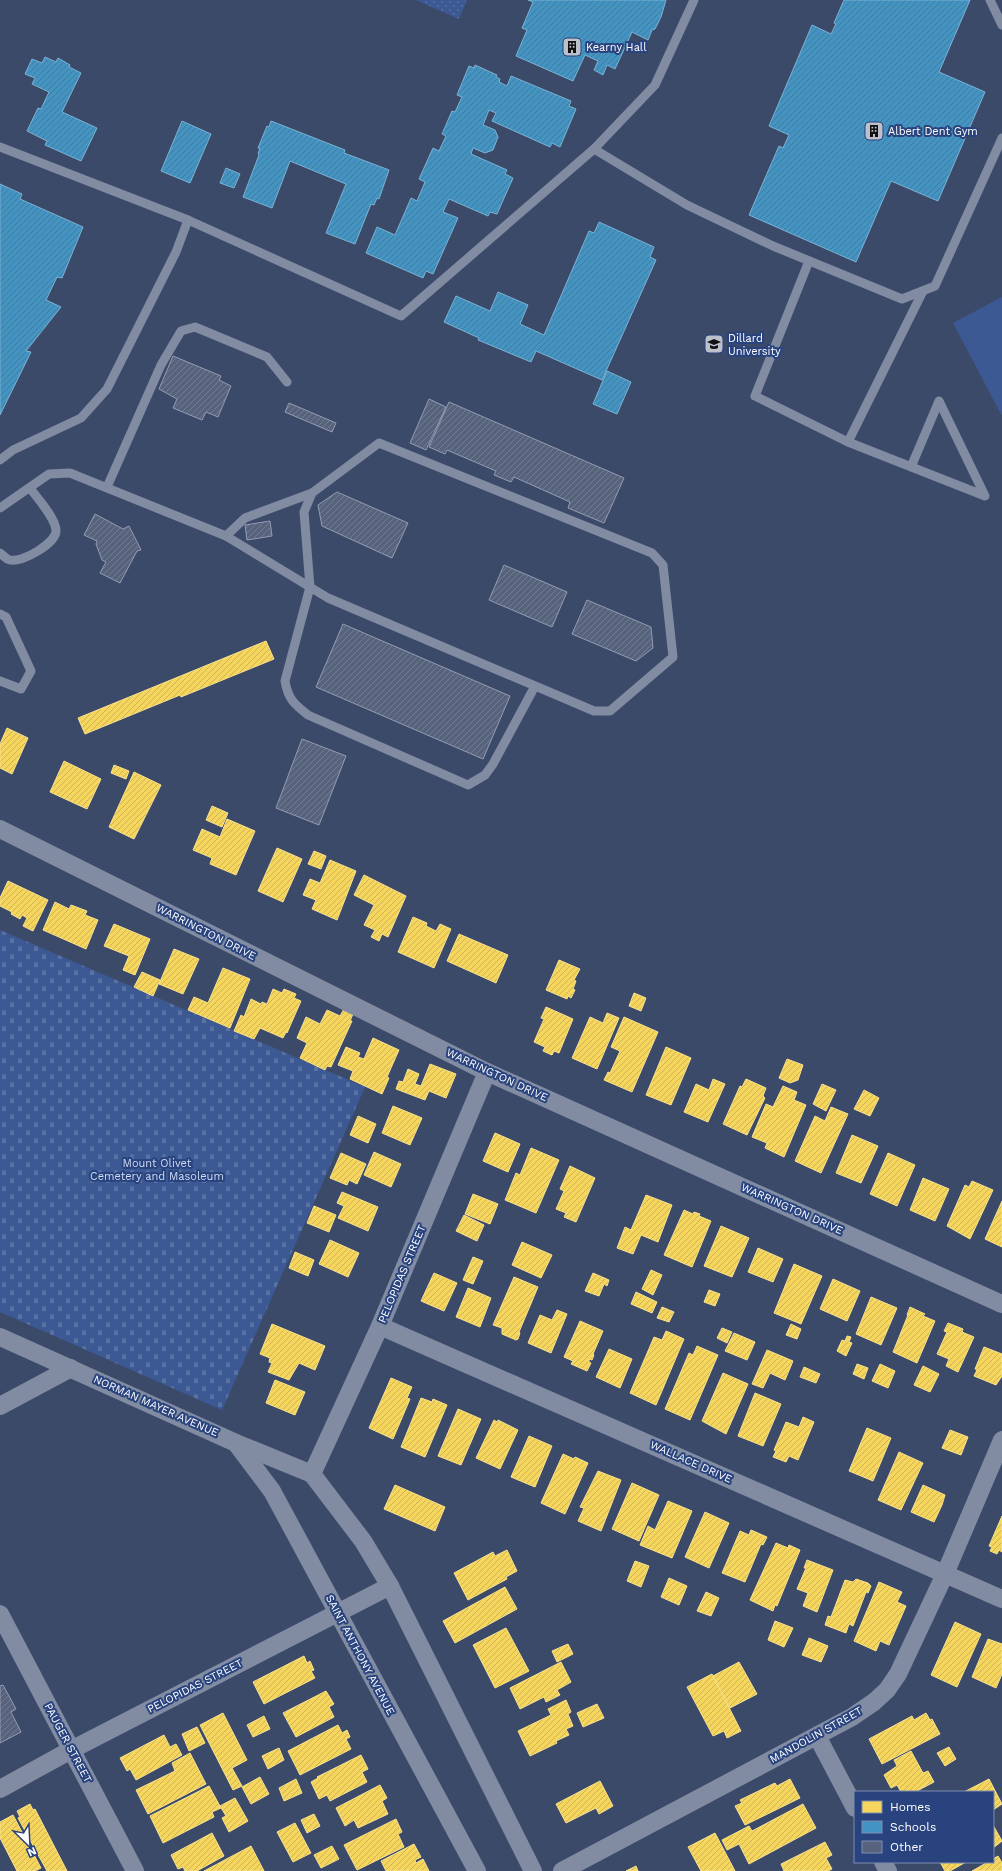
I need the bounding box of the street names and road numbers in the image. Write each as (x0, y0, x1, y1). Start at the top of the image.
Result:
street label: WARRINGTON DRIVE (154, 901, 258, 963)
street label: WARRINGTON DRIVE (444, 1046, 550, 1104)
street label: WARRINGTON DRIVE (739, 1181, 845, 1237)
street label: PELOPIDAS STREET (375, 1223, 429, 1325)
street label: NORMAN MAYER AVENUE (92, 1373, 220, 1439)
street label: WALLACE DRIVE (648, 1438, 734, 1486)
street label: SAINT ANTHONY AVENUE (323, 1593, 397, 1717)
street label: PELOPIDAS STREET (145, 1656, 245, 1716)
street label: PAUGER STREET (42, 1701, 95, 1785)
street label: MANDOLIN STREET (767, 1704, 865, 1766)

